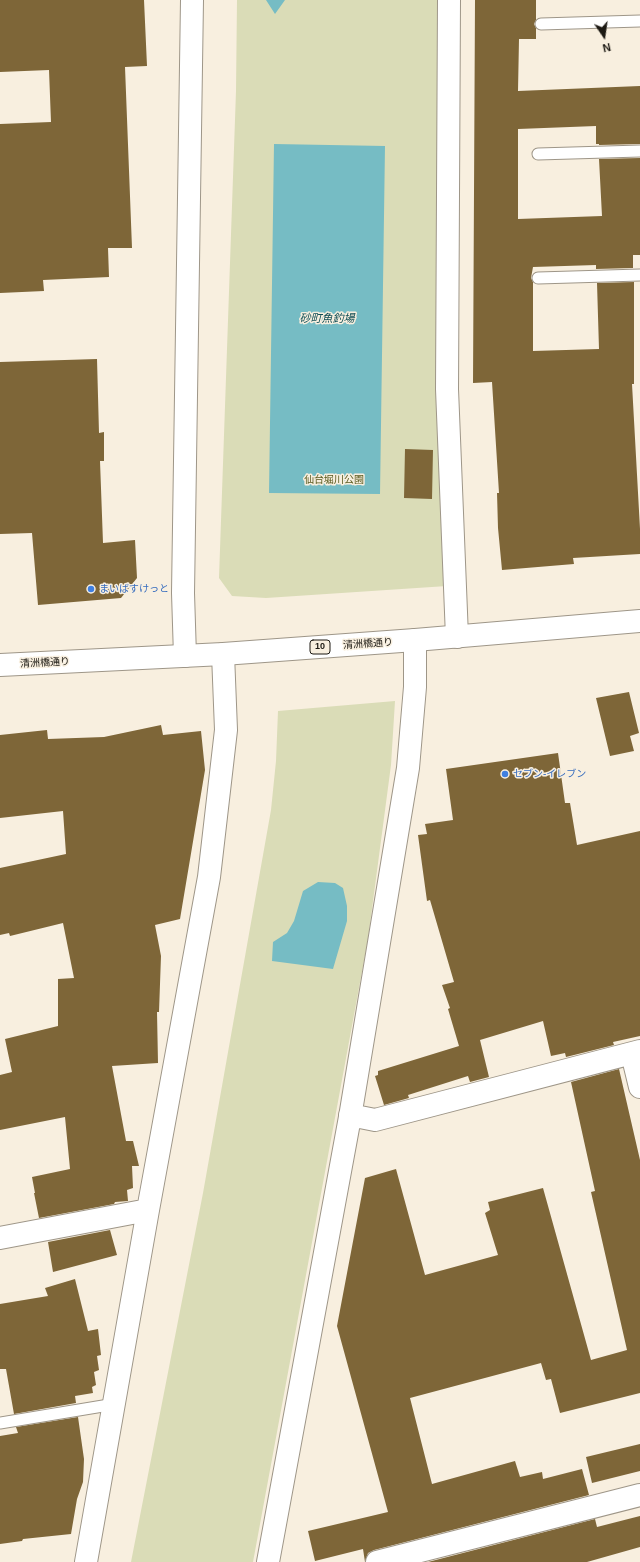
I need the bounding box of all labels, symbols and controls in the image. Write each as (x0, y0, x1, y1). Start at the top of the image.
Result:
north arrow (584, 16, 624, 56)
text: N (601, 41, 612, 54)
water label: 砂町魚釣場 (300, 312, 354, 326)
park label: 仙台堀川公園 (304, 474, 364, 486)
place label: まいばすけっと (99, 583, 169, 595)
marker: まいばすけっと (86, 584, 96, 594)
street label: 清洲橋通り (343, 636, 393, 652)
road number: 10 (310, 640, 330, 654)
street label: 清洲橋通り (20, 656, 70, 670)
place label: セブン-イレブン (513, 768, 586, 780)
marker: セブン-イレブン (500, 769, 510, 779)

